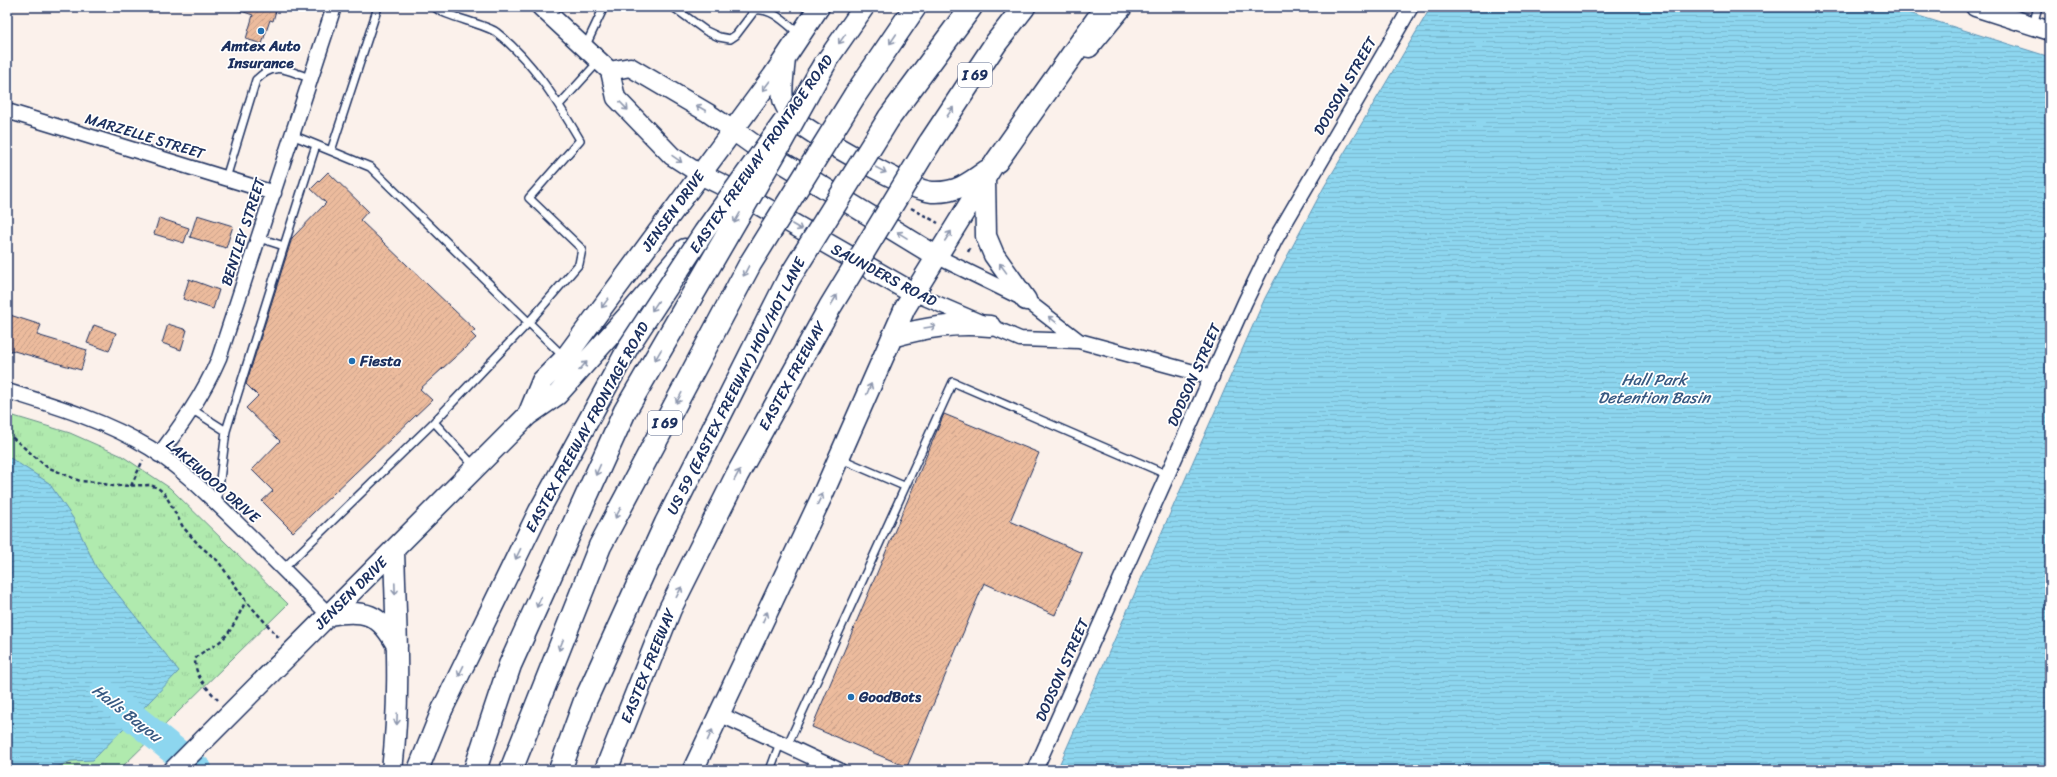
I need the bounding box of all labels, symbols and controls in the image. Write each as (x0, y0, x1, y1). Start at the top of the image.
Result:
marker: Amtex Auto Insurance (256, 26, 266, 36)
street label: DODSON STREET (1306, 31, 1384, 140)
place label: Amtex Auto Insurance (221, 33, 301, 76)
one-way arrow (838, 33, 846, 44)
one-way arrow (889, 33, 897, 44)
street label: EASTEX FREEWAY FRONTAGE ROAD (682, 49, 840, 259)
road number: I 69 (958, 63, 992, 87)
one-way arrow (762, 80, 770, 91)
one-way arrow (619, 101, 629, 111)
one-way arrow (695, 104, 707, 112)
street label: MARZELLE STREET (82, 105, 209, 167)
one-way arrow (946, 107, 954, 118)
one-way arrow (671, 155, 682, 163)
street label: JENSEN DRIVE (634, 163, 712, 258)
one-way arrow (874, 167, 886, 174)
street label: BENTLEY STREET (213, 173, 273, 289)
one-way arrow (733, 212, 741, 224)
one-way arrow (791, 223, 803, 231)
one-way arrow (945, 230, 953, 242)
one-way arrow (897, 231, 908, 240)
street label: SAUNDERS ROAD (826, 236, 942, 314)
street label: US 59 (EASTEX FREEWAY) HOV/HOT LANE (660, 251, 813, 519)
one-way arrow (999, 263, 1008, 274)
one-way arrow (742, 264, 750, 276)
one-way arrow (831, 294, 839, 306)
one-way arrow (601, 297, 610, 308)
one-way arrow (651, 300, 659, 311)
street label: EASTEX FREEWAY (751, 315, 834, 435)
one-way arrow (1047, 316, 1058, 324)
street label: EASTEX FREEWAY FRONTAGE ROAD (518, 317, 656, 537)
street label: DODSON STREET (1160, 318, 1229, 431)
one-way arrow (923, 323, 936, 331)
place label: Fiesta (359, 348, 401, 374)
one-way arrow (653, 349, 661, 361)
marker: Fiesta (347, 356, 357, 366)
one-way arrow (578, 361, 588, 371)
water label: Hall Park Detention Basin (1598, 365, 1712, 412)
one-way arrow (866, 383, 874, 395)
one-way arrow (674, 392, 682, 404)
road number: I 69 (648, 411, 682, 435)
street label: LAKEWOOD DRIVE (160, 432, 267, 531)
one-way arrow (594, 464, 601, 476)
one-way arrow (734, 470, 742, 482)
one-way arrow (817, 494, 824, 506)
one-way arrow (614, 507, 621, 519)
one-way arrow (514, 548, 521, 560)
street label: JENSEN DRIVE (307, 549, 395, 637)
one-way arrow (391, 582, 399, 595)
one-way arrow (676, 586, 683, 598)
one-way arrow (535, 595, 542, 607)
street label: EASTEX FREEWAY (613, 603, 683, 727)
one-way arrow (762, 611, 769, 623)
street label: DODSON STREET (1028, 613, 1097, 726)
one-way arrow (556, 638, 564, 650)
one-way arrow (457, 665, 464, 677)
water label: Halls Bayou (86, 676, 170, 751)
place label: GoodBots (858, 684, 922, 710)
marker: GoodBots (846, 692, 856, 702)
one-way arrow (393, 712, 401, 725)
one-way arrow (706, 729, 714, 741)

